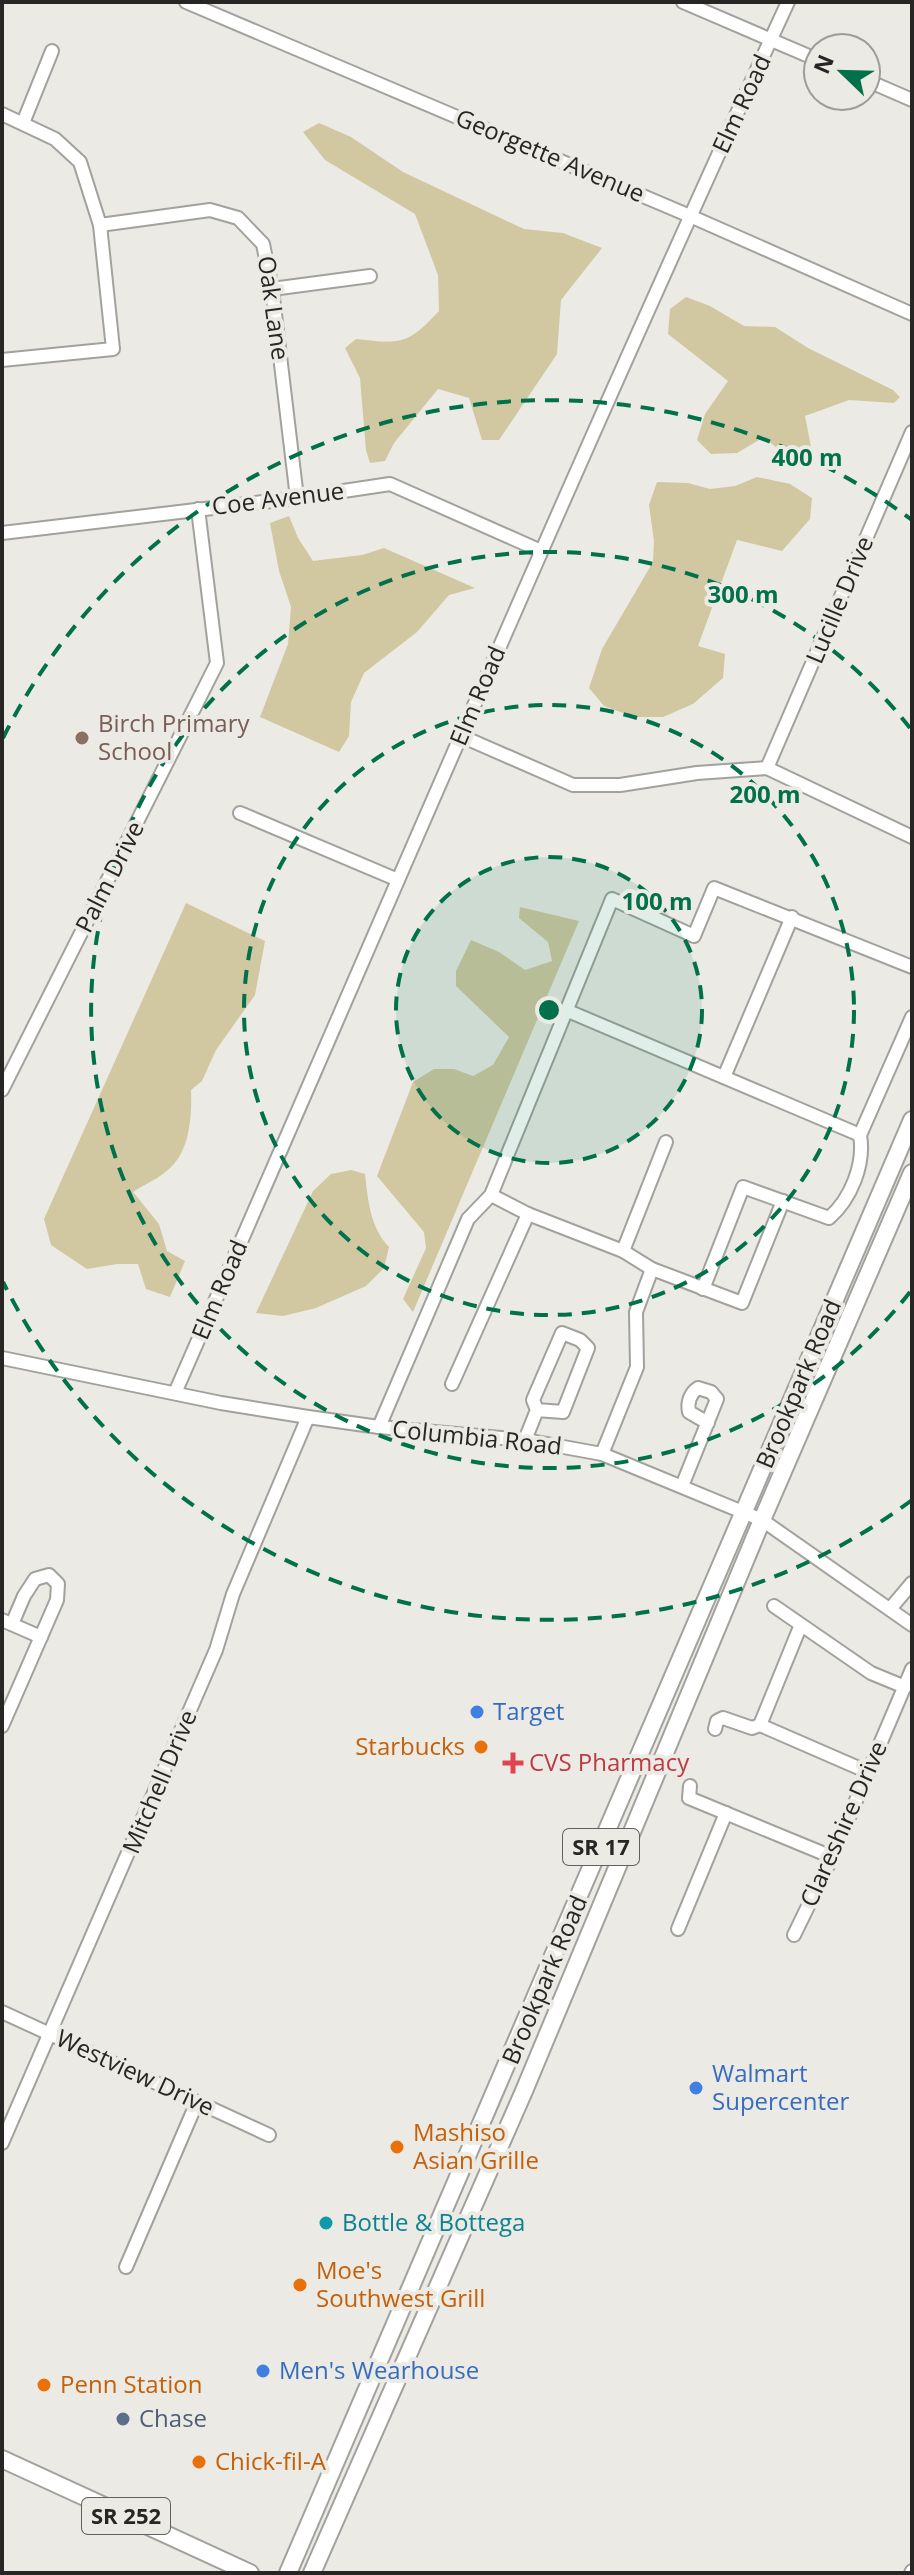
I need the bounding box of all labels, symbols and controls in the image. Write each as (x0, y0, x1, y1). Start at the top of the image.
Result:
north arrow (802, 32, 882, 112)
street label: Elm Road (703, 49, 778, 158)
text: N (805, 50, 840, 78)
street label: Georgette Avenue (451, 100, 650, 209)
street label: Oak Lane (251, 254, 298, 362)
text: 400 m (772, 440, 842, 473)
street label: Coe Avenue (210, 473, 346, 522)
street label: Lucille Drive (797, 531, 880, 668)
text: 300 m (708, 577, 778, 610)
street label: Elm Road (441, 641, 512, 750)
place label: Birch Primary School (98, 706, 250, 767)
marker: Birch Primary School (73, 729, 91, 747)
text: 200 m (730, 777, 800, 810)
street label: Palm Drive (66, 815, 151, 938)
text: 100 m (622, 884, 692, 917)
centre of rings (535, 996, 563, 1024)
street label: Elm Road (183, 1235, 254, 1344)
street label: Brookpark Road (747, 1294, 848, 1473)
street label: Columbia Road (391, 1411, 563, 1462)
place label: Target (493, 1694, 564, 1727)
marker: Target (468, 1703, 486, 1721)
street label: Mitchell Drive (114, 1705, 204, 1858)
place label: Starbucks (355, 1729, 465, 1762)
street label: Clareshire Drive (791, 1735, 894, 1912)
marker: Starbucks (472, 1738, 490, 1756)
place label: CVS Pharmacy (529, 1745, 690, 1778)
marker: CVS Pharmacy (504, 1754, 522, 1772)
road number: SR 17 (563, 1829, 639, 1865)
street label: Brookpark Road (493, 1890, 594, 2069)
street label: Westview Drive (51, 2021, 220, 2123)
place label: Walmart Supercenter (712, 2056, 850, 2117)
marker: Walmart Supercenter (687, 2079, 705, 2097)
place label: Mashiso Asian Grille (413, 2115, 539, 2176)
marker: Mashiso Asian Grille (388, 2138, 406, 2156)
place label: Bottle & Bottega (342, 2205, 525, 2238)
marker: Bottle & Bottega (317, 2214, 335, 2232)
place label: Moe's Southwest Grill (316, 2253, 485, 2314)
marker: Moe's Southwest Grill (291, 2276, 309, 2294)
place label: Men's Wearhouse (279, 2353, 479, 2386)
marker: Men's Wearhouse (254, 2362, 272, 2380)
place label: Penn Station (60, 2367, 202, 2400)
marker: Penn Station (35, 2376, 53, 2394)
place label: Chase (139, 2401, 207, 2434)
marker: Chase (114, 2410, 132, 2428)
place label: Chick-fil-A (215, 2444, 327, 2477)
marker: Chick-fil-A (190, 2453, 208, 2471)
road number: SR 252 (82, 2498, 170, 2534)

